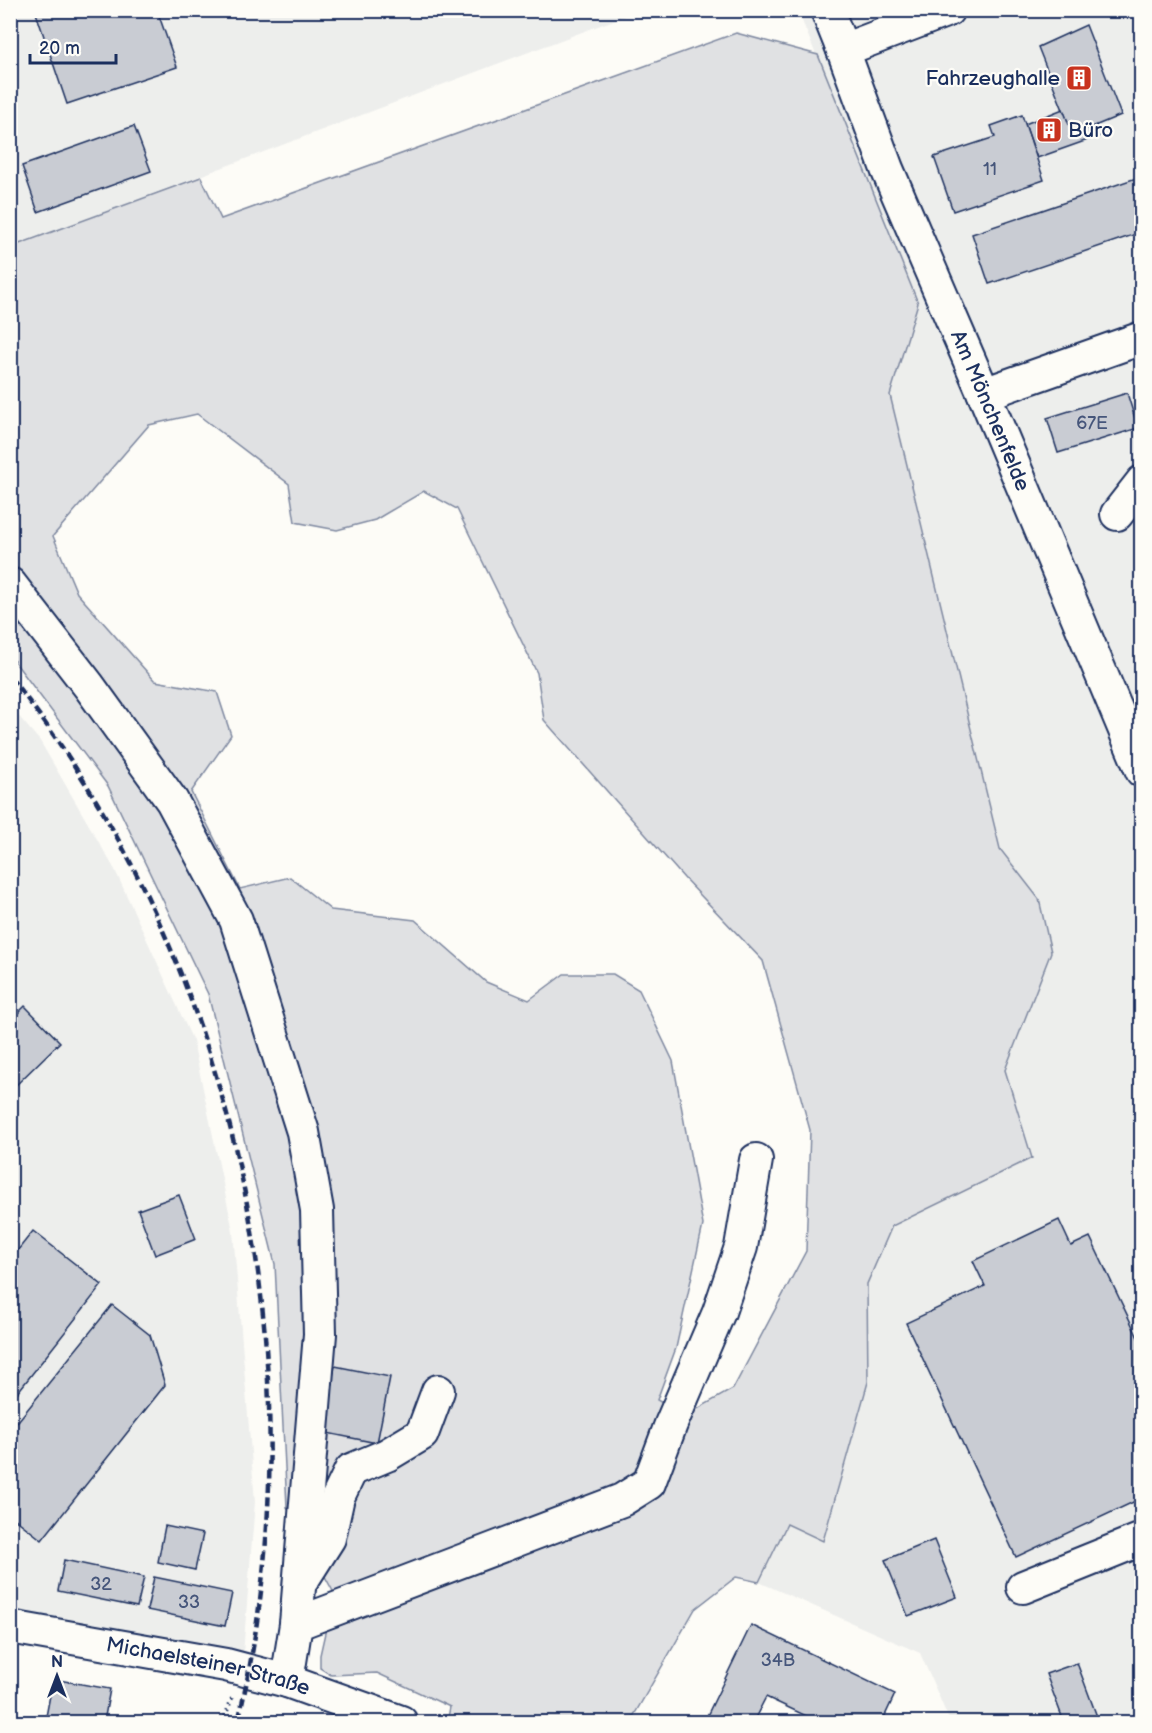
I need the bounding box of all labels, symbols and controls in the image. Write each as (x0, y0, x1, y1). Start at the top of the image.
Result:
scale bar (30, 27, 116, 65)
text: 20 m (39, 38, 80, 59)
building icon: Fahrzeughalle (1064, 63, 1094, 93)
place label: Fahrzeughalle (926, 66, 1060, 91)
building icon: Büro (1034, 115, 1064, 145)
place label: Büro (1068, 118, 1113, 143)
house number: 11 (983, 159, 997, 180)
street label: Am Mönchenfelde (945, 326, 1036, 495)
house number: 67E (1076, 413, 1108, 434)
house number: 32 (90, 1574, 112, 1595)
house number: 33 (178, 1592, 200, 1613)
street label: Michaelsteiner Straße (104, 1632, 313, 1701)
north arrow (27, 1646, 87, 1706)
house number: 34B (761, 1650, 795, 1671)
text: N (51, 1653, 63, 1672)

